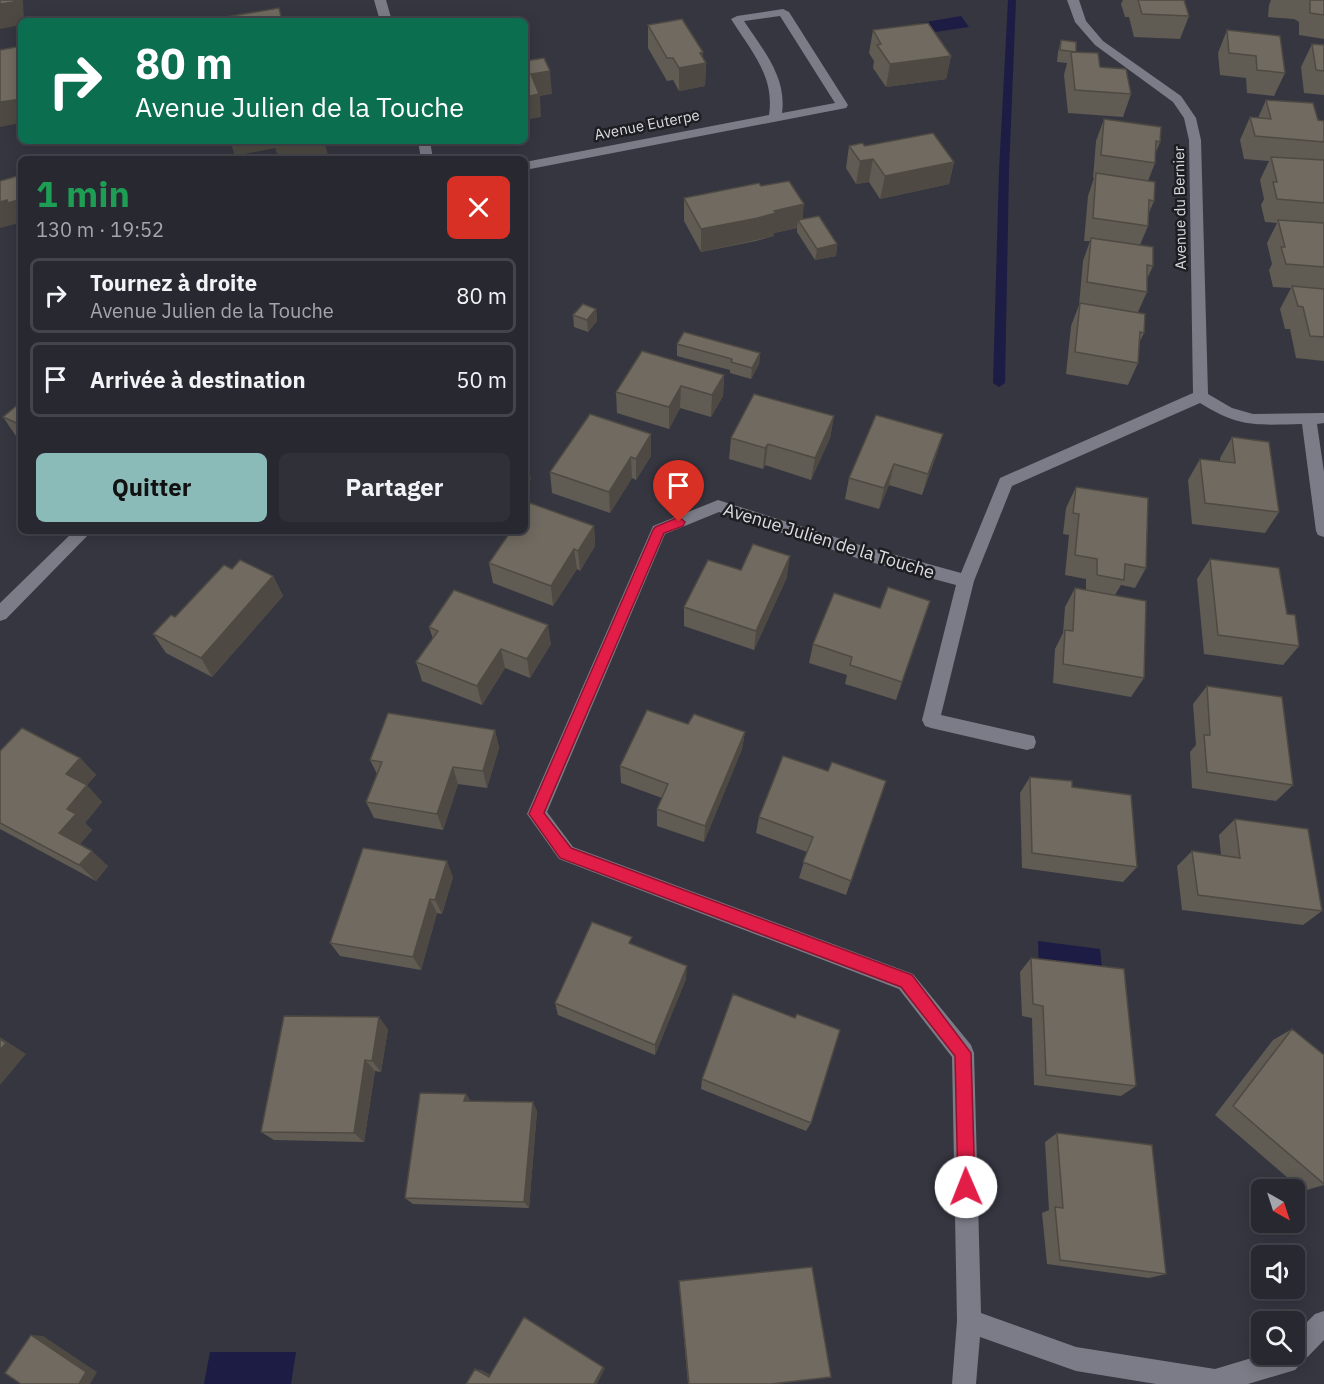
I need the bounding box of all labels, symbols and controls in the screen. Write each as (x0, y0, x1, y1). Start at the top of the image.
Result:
text: 80 m (135, 36, 233, 91)
icon: right (36, 42, 114, 120)
text: Avenue Julien de la Touche (135, 89, 464, 124)
street label: Avenue Euterpe (593, 105, 701, 144)
street label: Avenue du Bernier (1169, 145, 1190, 270)
text: 1 min (36, 170, 130, 217)
button: close (447, 176, 510, 239)
text: 130 m · 19:52 (36, 216, 164, 243)
text: Tournez à droite (90, 268, 257, 297)
icon: right (39, 279, 72, 312)
text: 80 m (456, 281, 507, 310)
text: Avenue Julien de la Touche (90, 297, 334, 324)
icon: arrive (39, 363, 72, 396)
text: Arrivée à destination (90, 365, 306, 394)
text: 50 m (456, 365, 507, 394)
button: Quitter (36, 453, 267, 522)
button: Partager (279, 453, 510, 522)
pin (653, 460, 704, 522)
icon: arrive (662, 469, 695, 502)
street label: Avenue Julien de la Touche (721, 497, 938, 584)
position arrow (934, 1155, 998, 1219)
north arrow (1251, 1179, 1305, 1233)
map controls (1251, 1179, 1305, 1365)
button: sound (1251, 1245, 1305, 1299)
button: search (1251, 1311, 1305, 1365)

